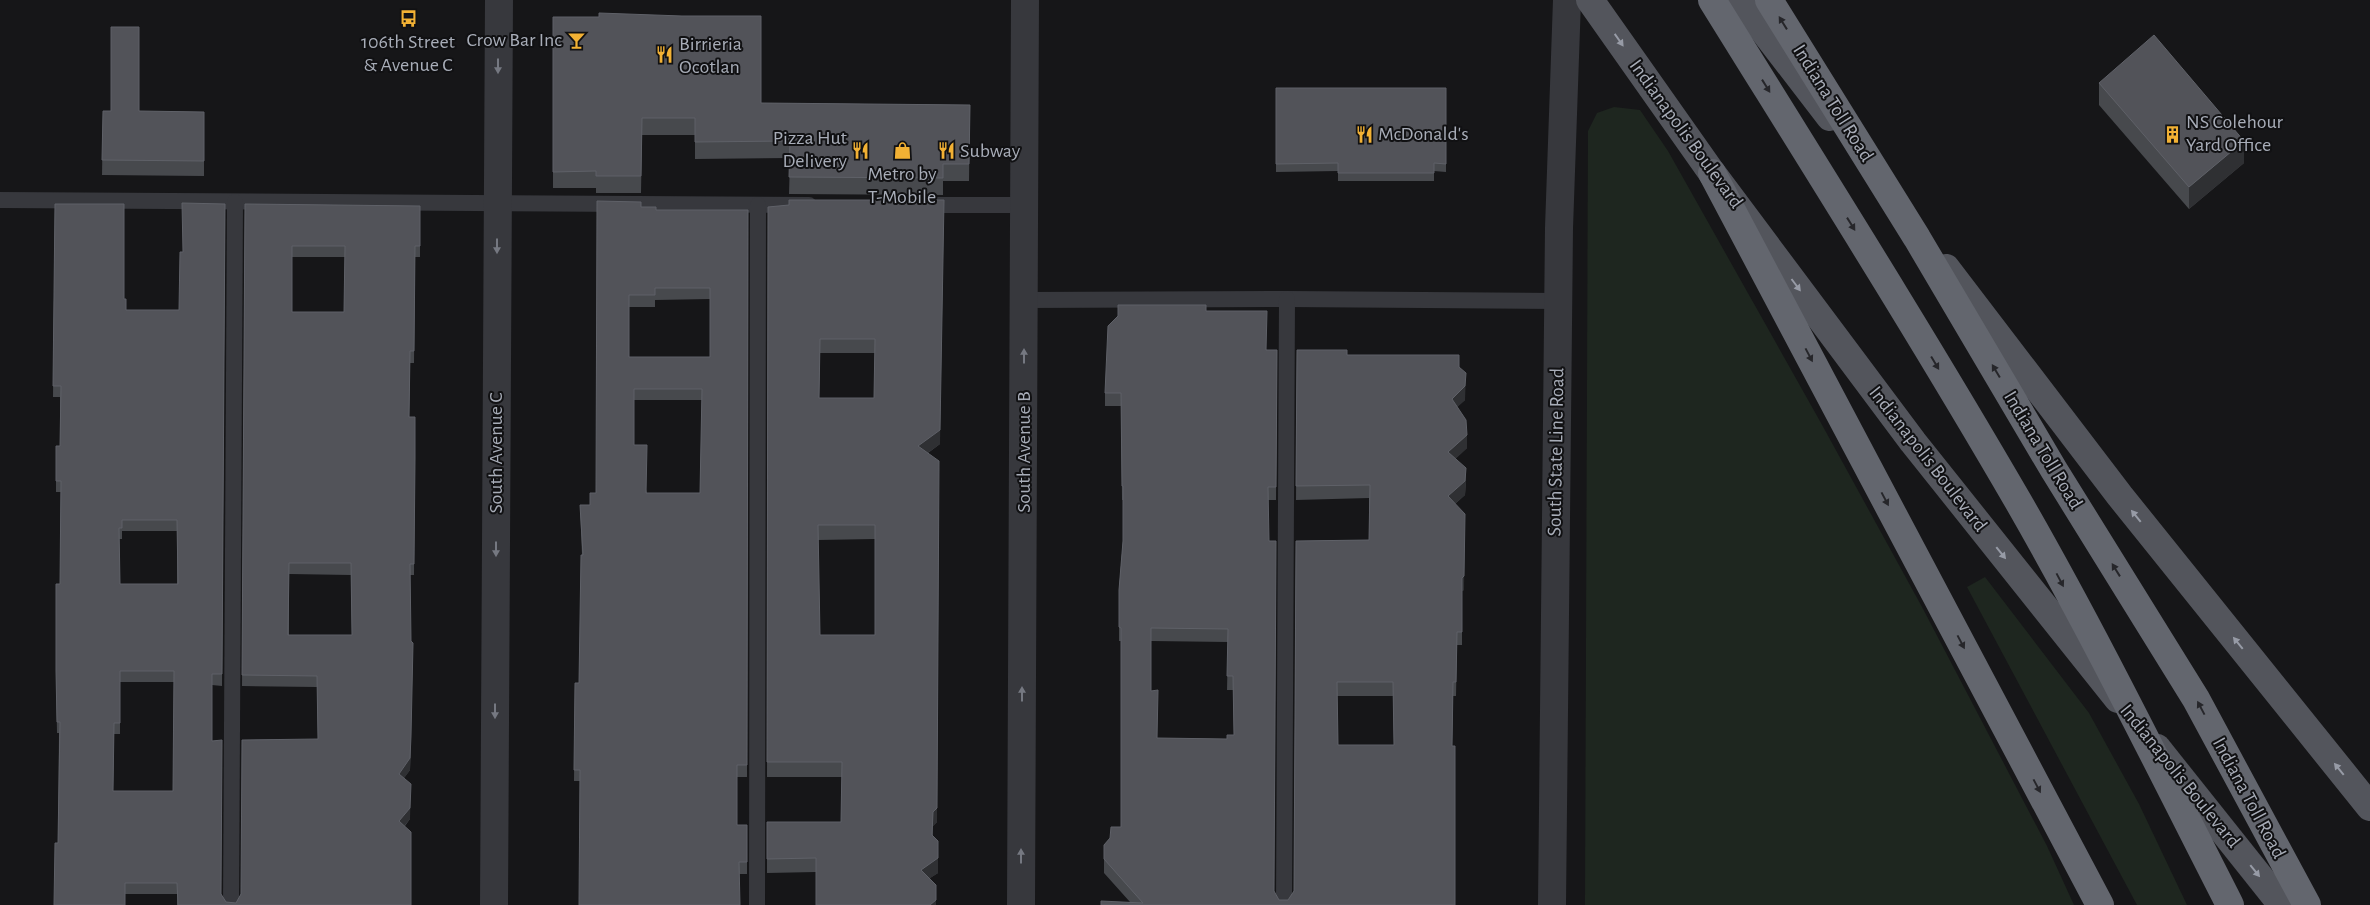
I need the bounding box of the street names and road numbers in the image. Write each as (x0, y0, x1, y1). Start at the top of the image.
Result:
street label: Indiana Toll Road (1789, 41, 1877, 165)
street label: Indianapolis Boulevard (1625, 56, 1747, 212)
street label: South State Line Road (1545, 368, 1567, 536)
street label: Indianapolis Boulevard (1865, 383, 1991, 535)
street label: Indiana Toll Road (2000, 387, 2086, 513)
street label: South Avenue B (1014, 391, 1034, 513)
street label: South Avenue C (486, 392, 506, 514)
street label: Indianapolis Boulevard (2116, 700, 2244, 852)
street label: Indiana Toll Road (2209, 734, 2289, 862)

